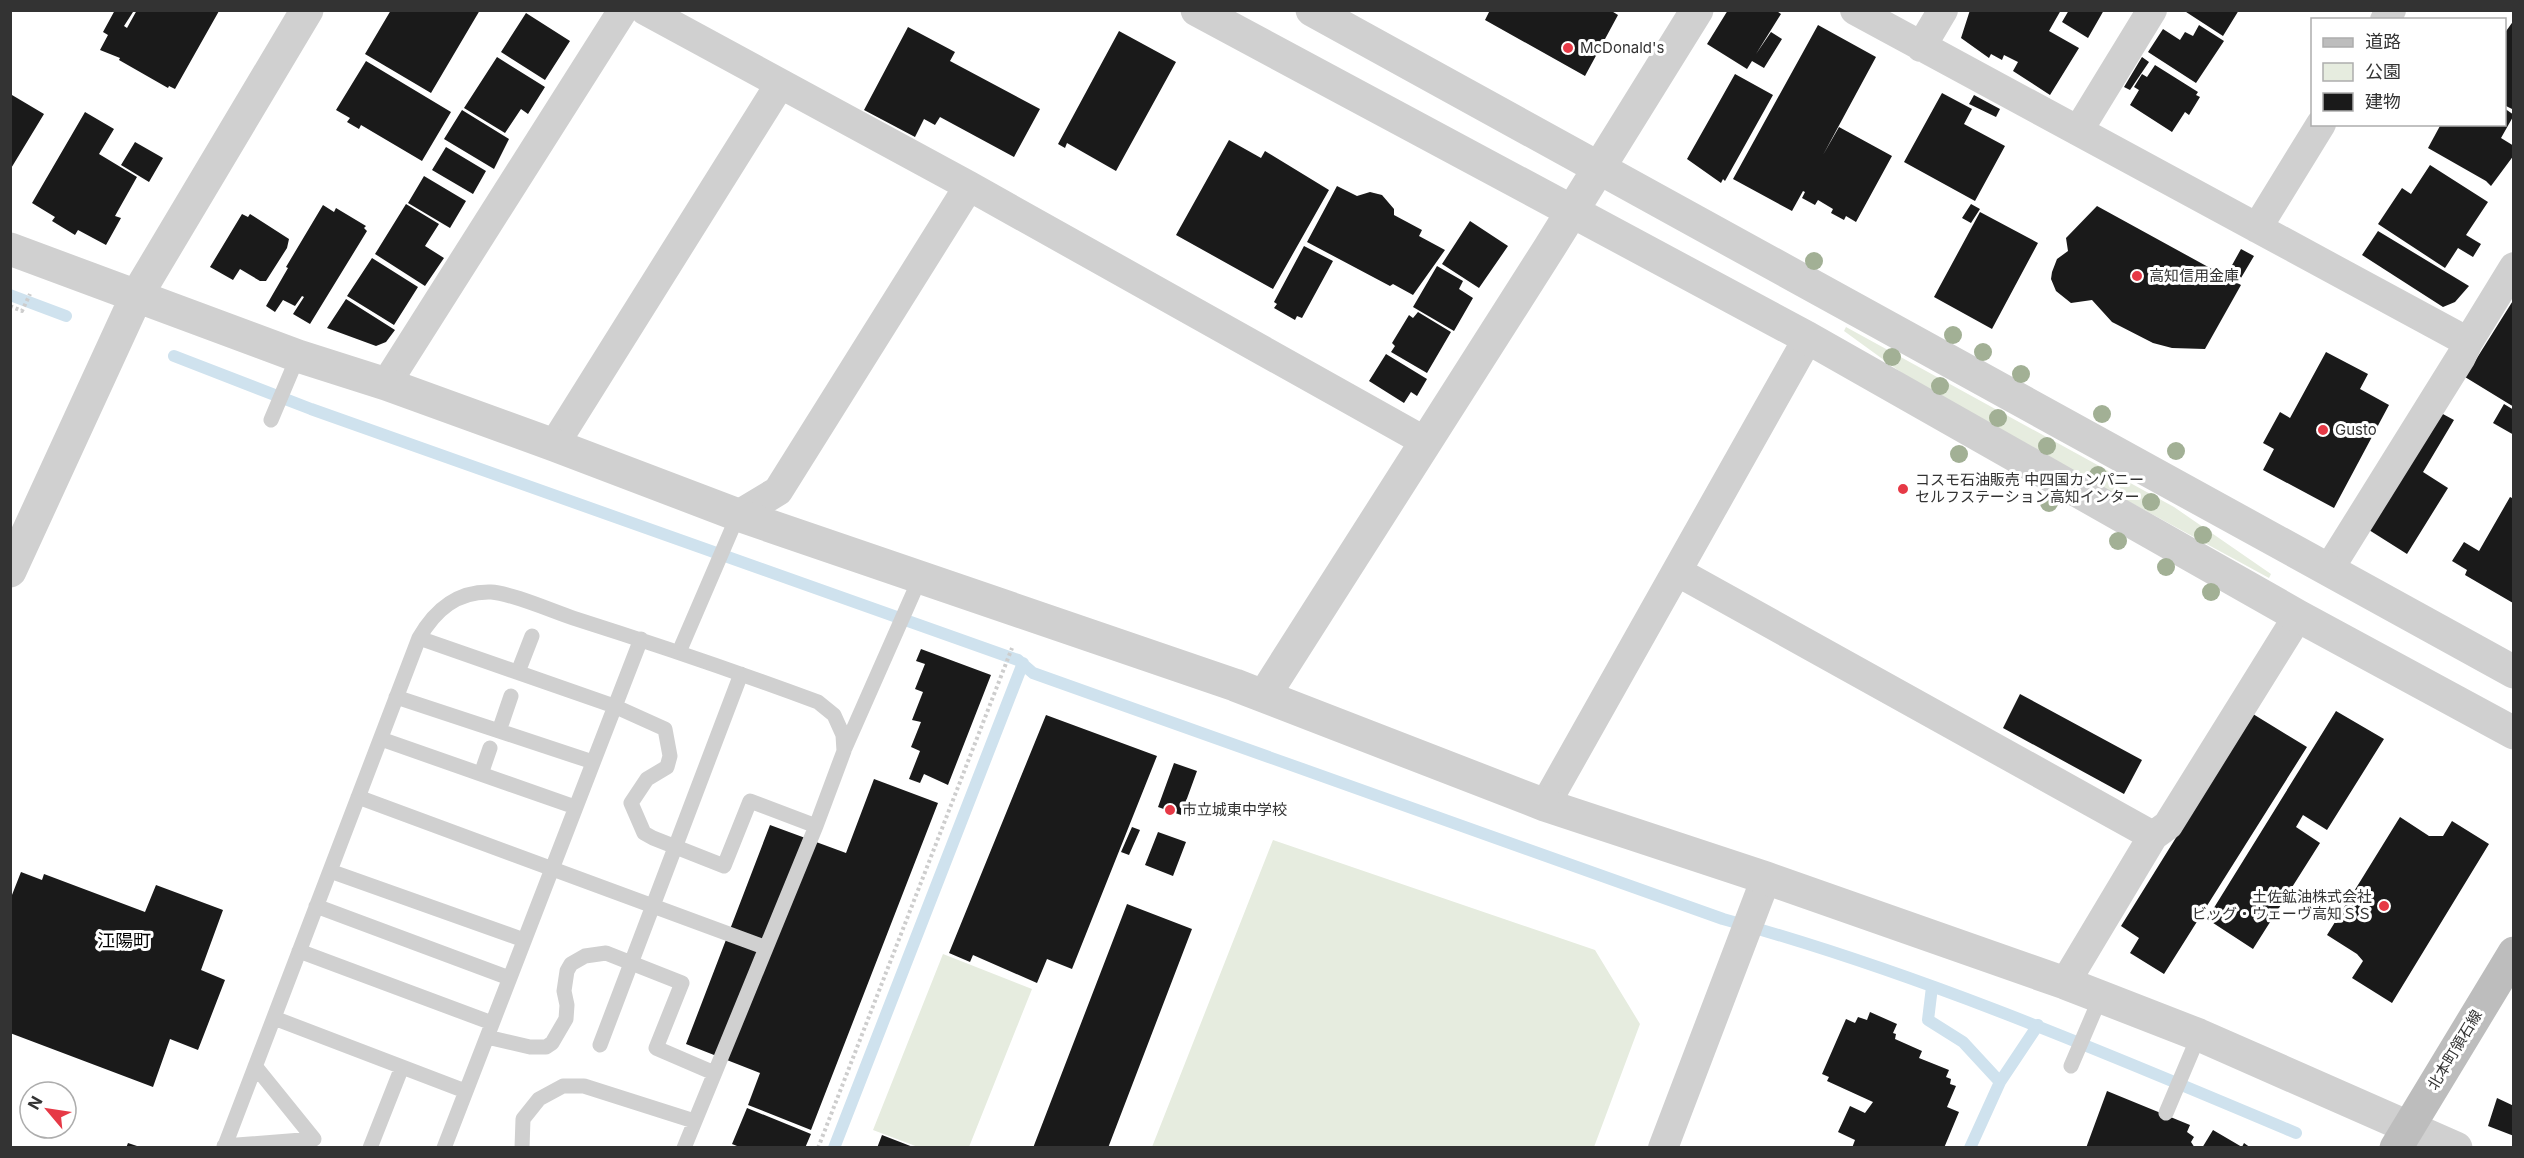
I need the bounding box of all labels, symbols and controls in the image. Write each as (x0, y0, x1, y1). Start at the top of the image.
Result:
legend (2311, 18, 2506, 126)
text: 道路 (2365, 31, 2401, 52)
place label: McDonald's (1580, 38, 1665, 57)
marker: McDonald's (1561, 41, 1575, 55)
text: 公園 (2365, 61, 2401, 82)
text: 建物 (2365, 91, 2401, 112)
place label: 高知信用金庫 (2149, 266, 2239, 285)
marker: 高知信用金庫 (2130, 269, 2144, 283)
place label: Gusto (2335, 420, 2377, 439)
marker: Gusto (2316, 423, 2330, 437)
place label: コスモ石油販売 中四国カンパニー セルフステーション高知インター (1915, 470, 2144, 506)
marker: コスモ石油販売 中四国カンパニー セルフステーション高知インター (1896, 482, 1910, 496)
place label: 市立城東中学校 (1182, 800, 1287, 819)
marker: 市立城東中学校 (1163, 803, 1177, 817)
place label: 土佐鉱油株式会社 ビッグ・ウェーヴ高知ＳＳ (2192, 887, 2372, 923)
marker: 土佐鉱油株式会社 ビッグ・ウェーヴ高知ＳＳ (2377, 899, 2391, 913)
district label: 江陽町 (97, 930, 151, 951)
street label: 北本町領石線 (2423, 1006, 2486, 1093)
north arrow (18, 1080, 78, 1140)
text: N (23, 1093, 47, 1113)

